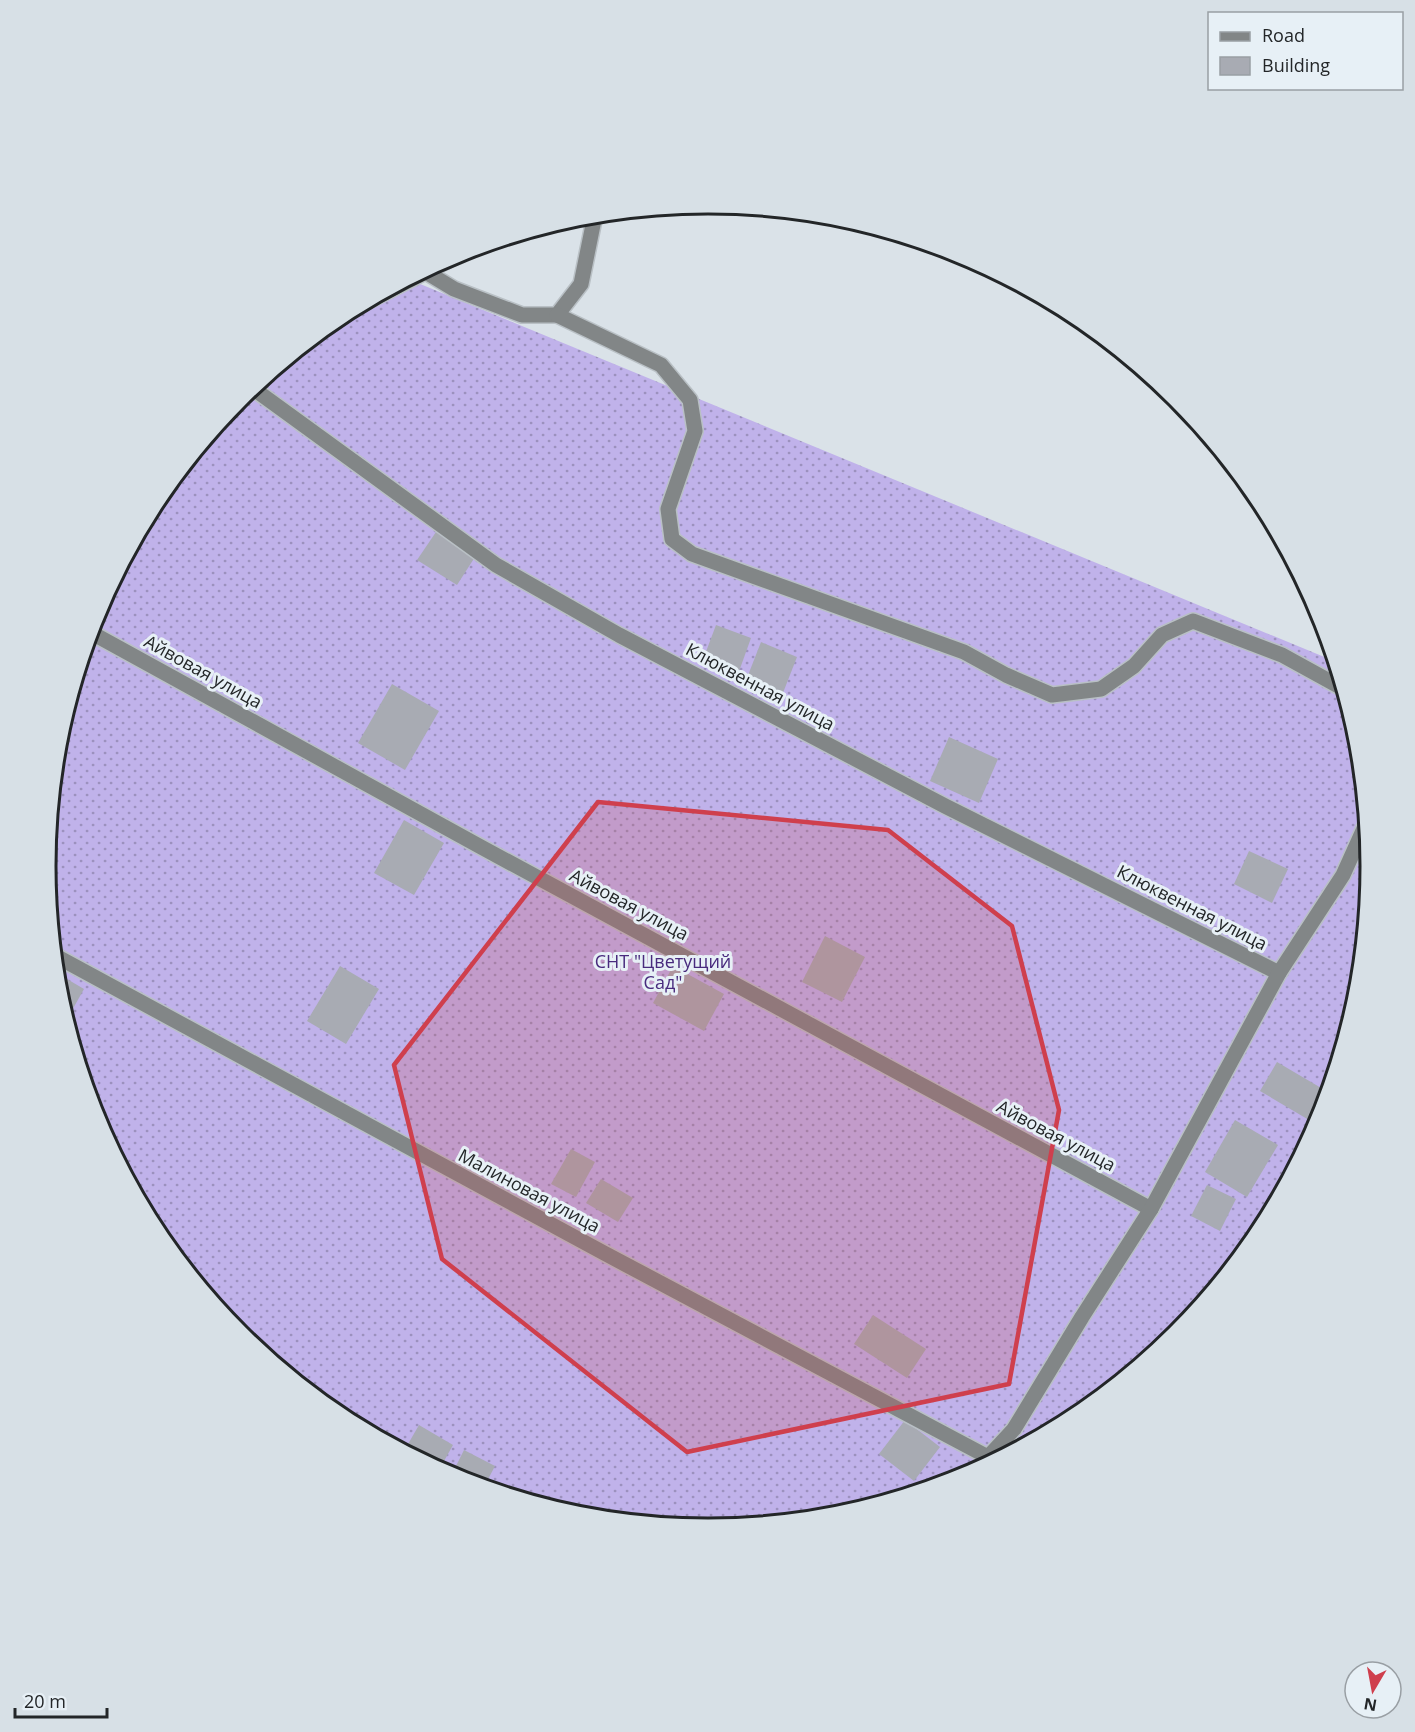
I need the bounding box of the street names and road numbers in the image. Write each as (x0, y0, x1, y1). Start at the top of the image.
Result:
street label: Айвовая улица (140, 629, 267, 713)
street label: Клюквенная улица (682, 637, 839, 736)
street label: Клюквенная улица (1113, 859, 1272, 955)
street label: Айвовая улица (566, 863, 693, 945)
street label: Айвовая улица (993, 1094, 1120, 1176)
street label: Малиновая улица (454, 1143, 604, 1238)

